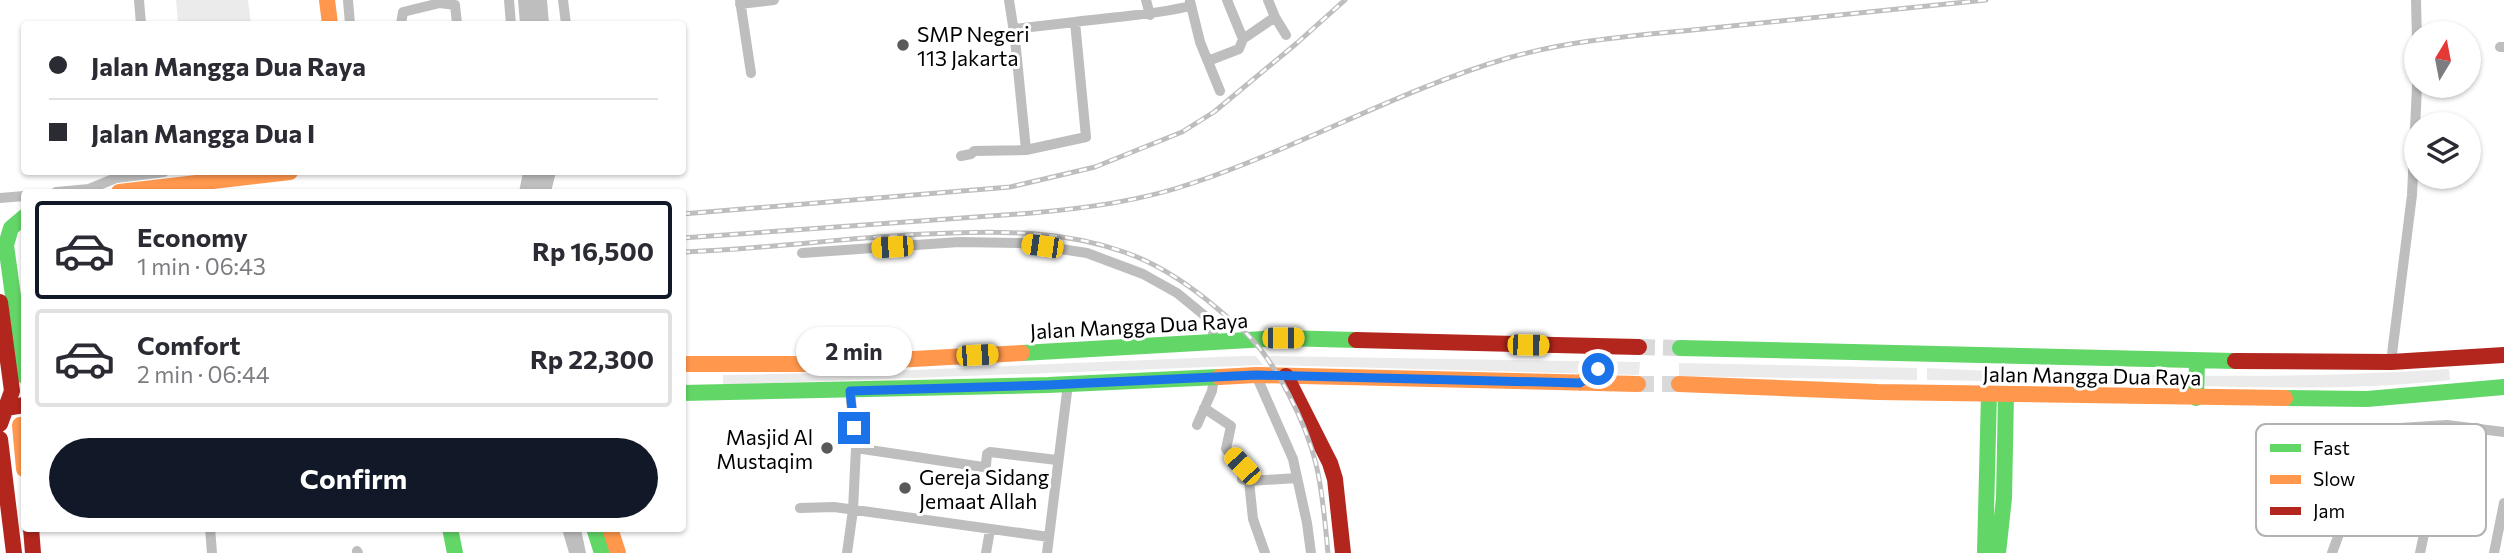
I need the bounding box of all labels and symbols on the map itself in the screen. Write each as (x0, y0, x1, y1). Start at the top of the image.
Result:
place label: SMP Negeri 113 Jakarta (917, 21, 1030, 70)
north arrow (2404, 21, 2482, 98)
marker: SMP Negeri 113 Jakarta (895, 37, 911, 53)
car (1020, 233, 1065, 259)
car (871, 235, 914, 259)
street label: Jalan Mangga Dua Raya (1029, 307, 1249, 343)
callout: 2 min (796, 326, 912, 376)
car (1263, 328, 1305, 349)
car (1507, 334, 1550, 356)
car (956, 343, 999, 367)
route start (1582, 353, 1614, 385)
street label: Jalan Mangga Dua Raya (1983, 361, 2201, 389)
route end (838, 412, 870, 444)
place label: Masjid Al Mustaqim (716, 424, 813, 473)
legend (2256, 424, 2486, 536)
text: Fast (2313, 436, 2350, 459)
marker: Masjid Al Mustaqim (819, 440, 835, 456)
car (1220, 443, 1265, 489)
place label: Gereja Sidang Jemaat Allah (919, 464, 1049, 513)
text: Slow (2313, 467, 2355, 490)
marker: Gereja Sidang Jemaat Allah (897, 480, 913, 496)
text: Jam (2313, 499, 2345, 522)

